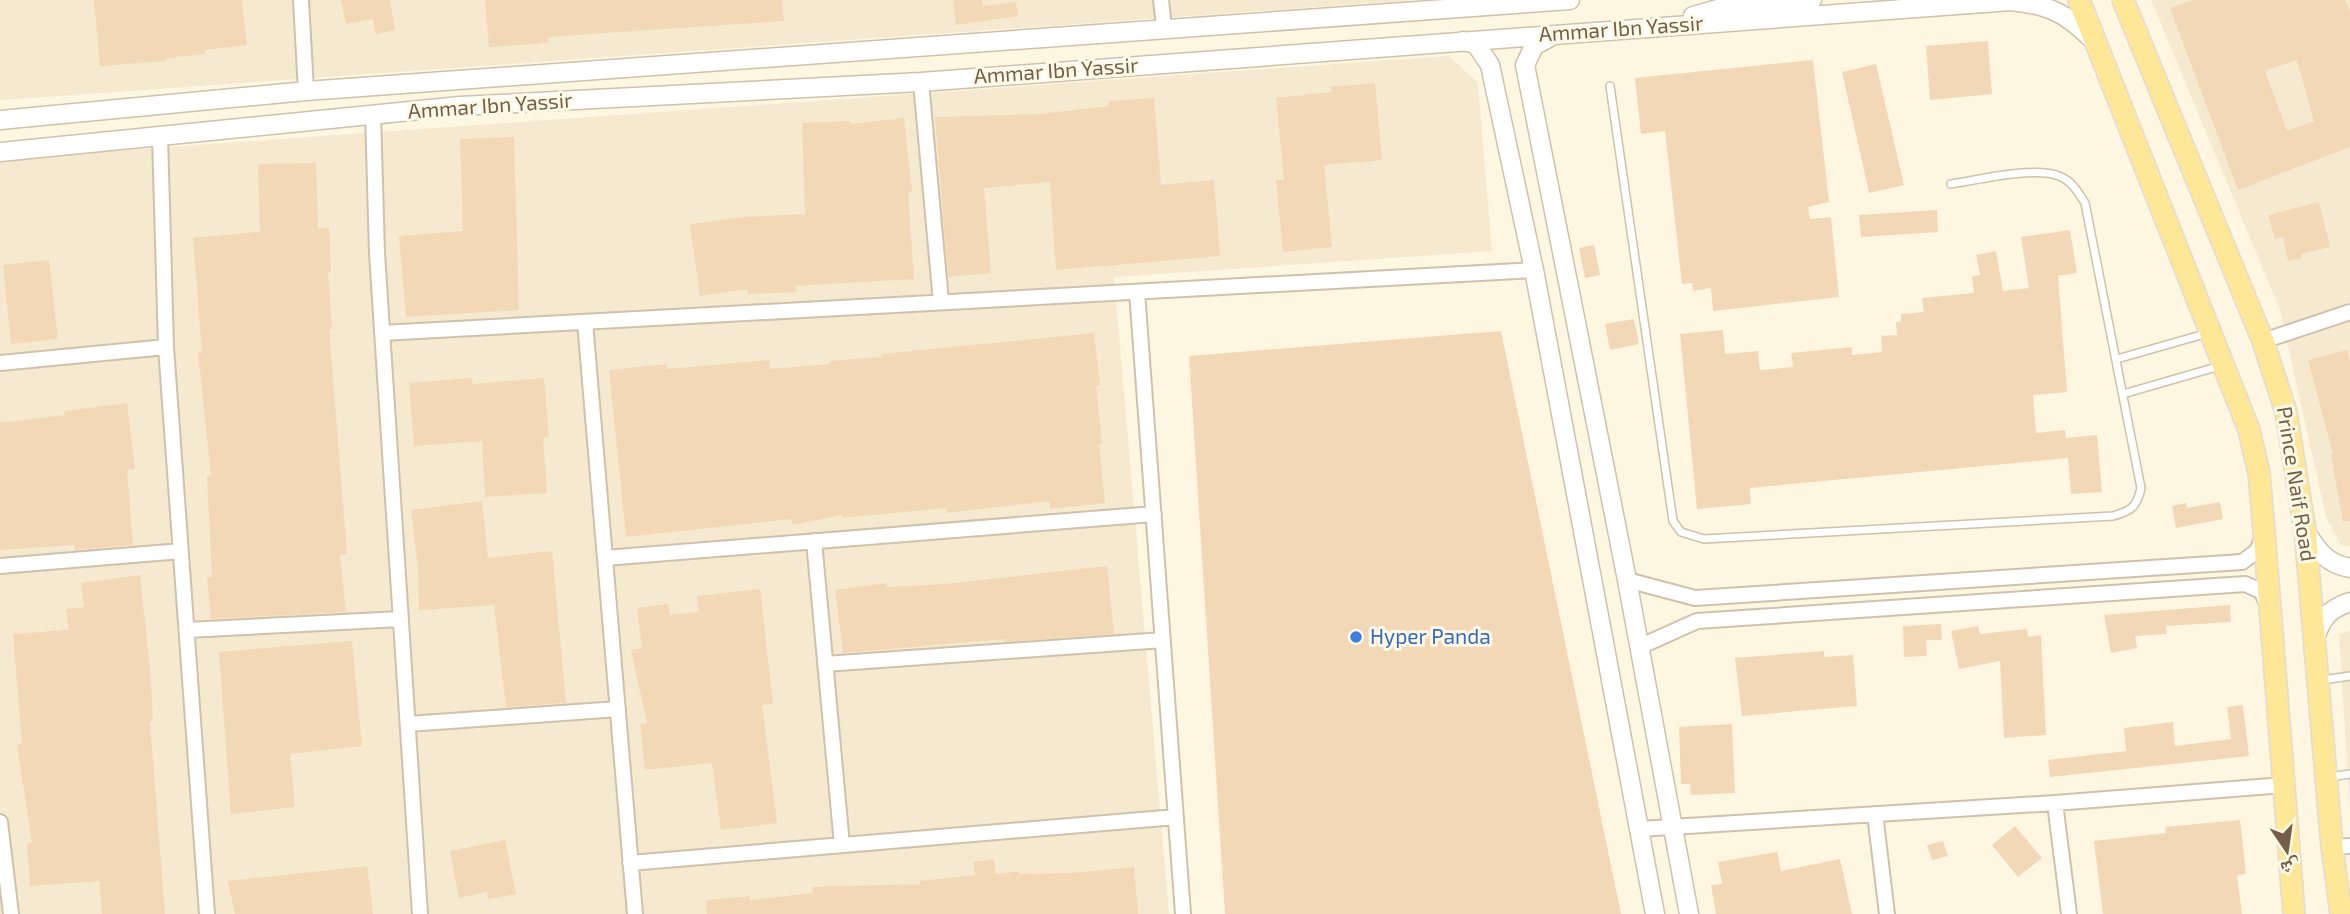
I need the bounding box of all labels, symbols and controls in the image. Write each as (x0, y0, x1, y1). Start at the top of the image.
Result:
street label: Ammar Ibn Yassir (1538, 9, 1705, 46)
street label: Ammar Ibn Yassir (973, 51, 1140, 88)
street label: Ammar Ibn Yassir (407, 86, 574, 123)
street label: Prince Naif Road (2273, 405, 2322, 563)
place label: Hyper Panda (1370, 623, 1491, 648)
marker: Hyper Panda (1348, 629, 1364, 645)
north arrow (2252, 816, 2322, 886)
text: ش (2278, 854, 2303, 882)

